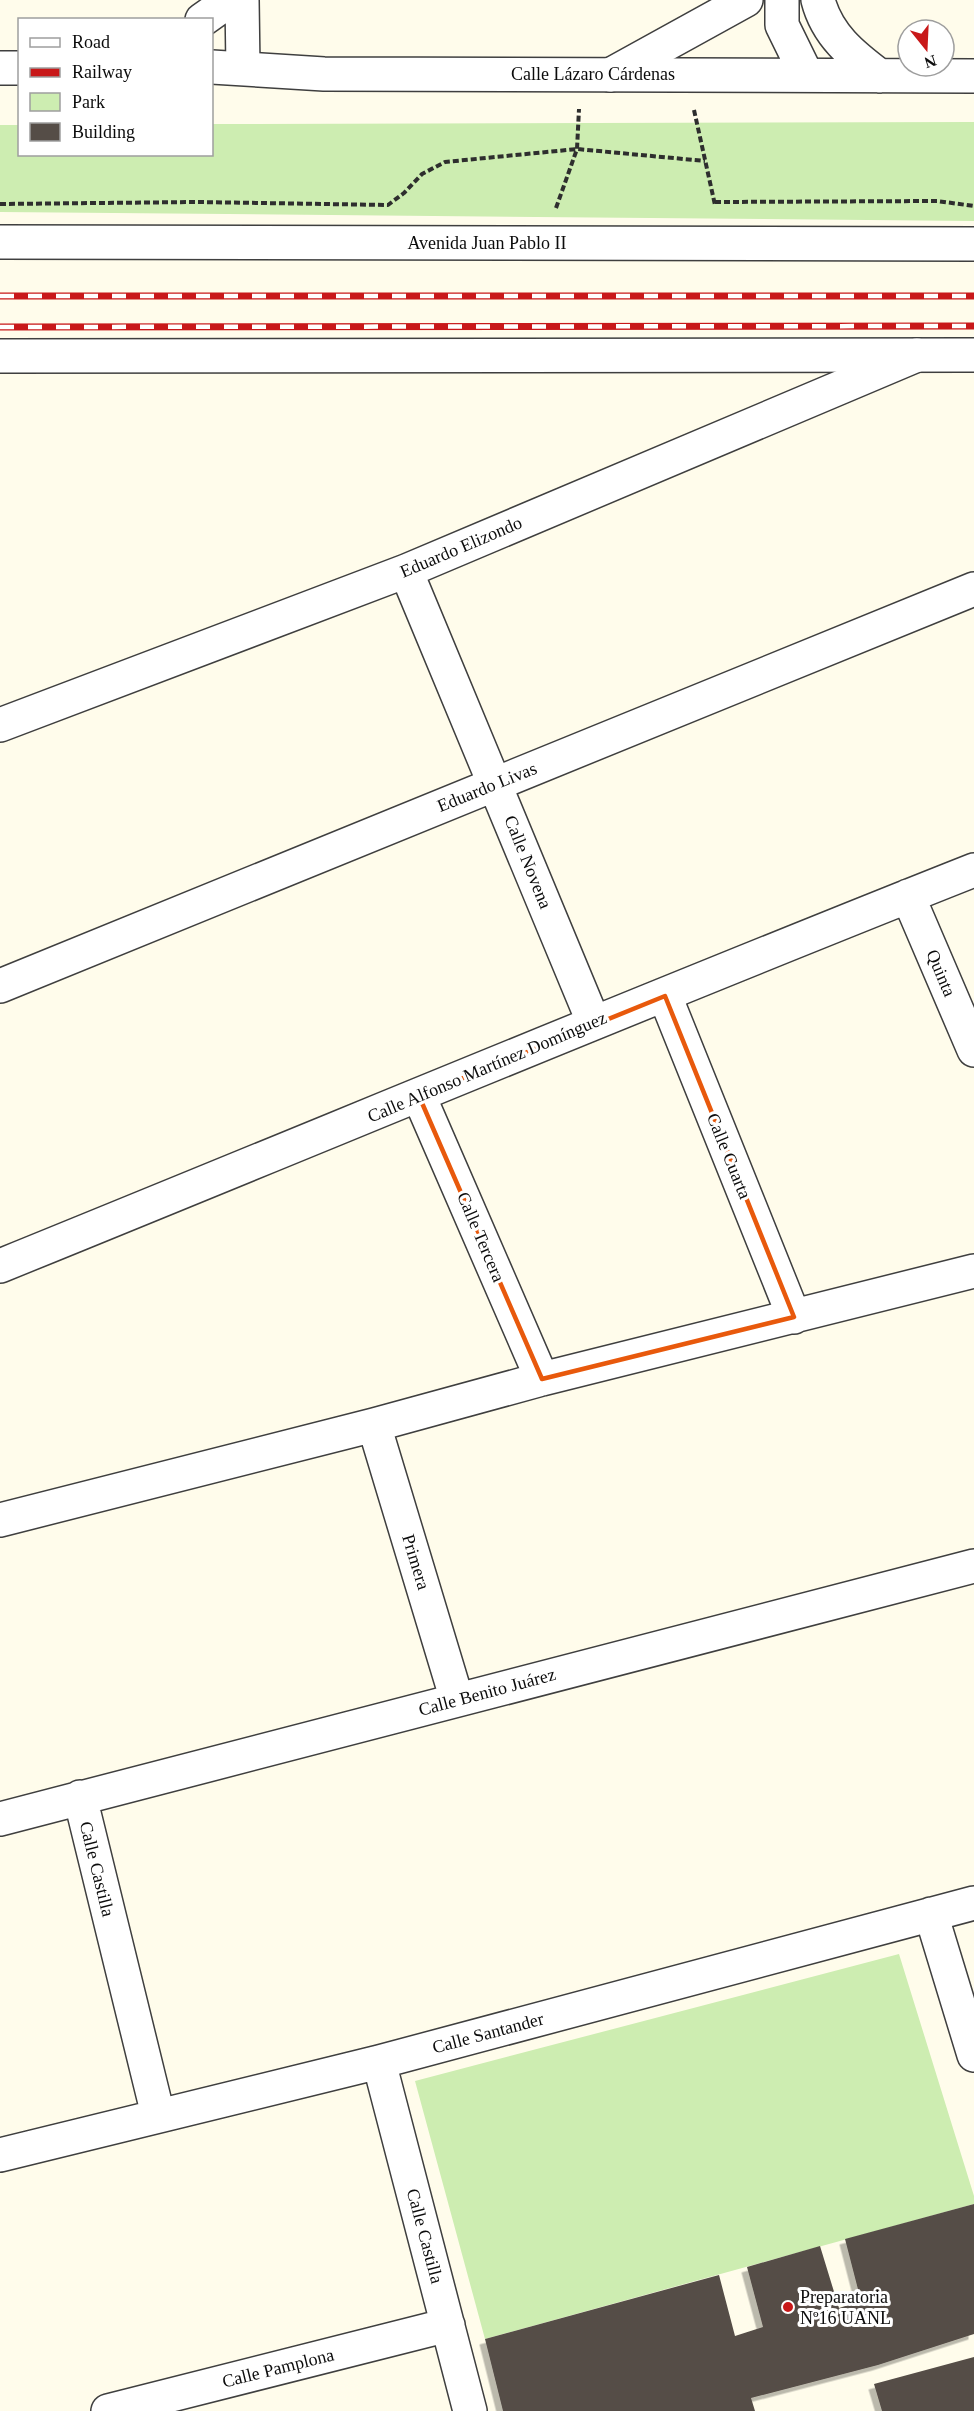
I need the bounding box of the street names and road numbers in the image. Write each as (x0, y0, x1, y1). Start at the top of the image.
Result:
street label: Calle Lázaro Cárdenas (511, 64, 675, 84)
street label: Avenida Juan Pablo II (407, 233, 567, 253)
street label: Eduardo Elizondo (397, 512, 525, 582)
street label: Eduardo Livas (434, 758, 540, 816)
street label: Calle Novena (500, 813, 556, 911)
street label: Quinta (922, 947, 960, 999)
street label: Calle Alfonso Martínez Domínguez (365, 1007, 609, 1127)
street label: Calle Cuarta (703, 1110, 755, 1202)
street label: Calle Tercera (453, 1189, 509, 1285)
street label: Primera (398, 1532, 434, 1592)
street label: Calle Benito Juárez (416, 1664, 558, 1720)
street label: Calle Castilla (76, 1819, 118, 1919)
street label: Calle Santander (430, 2009, 546, 2057)
street label: Calle Castilla (403, 2186, 447, 2286)
street label: Calle Pamplona (220, 2344, 336, 2392)

